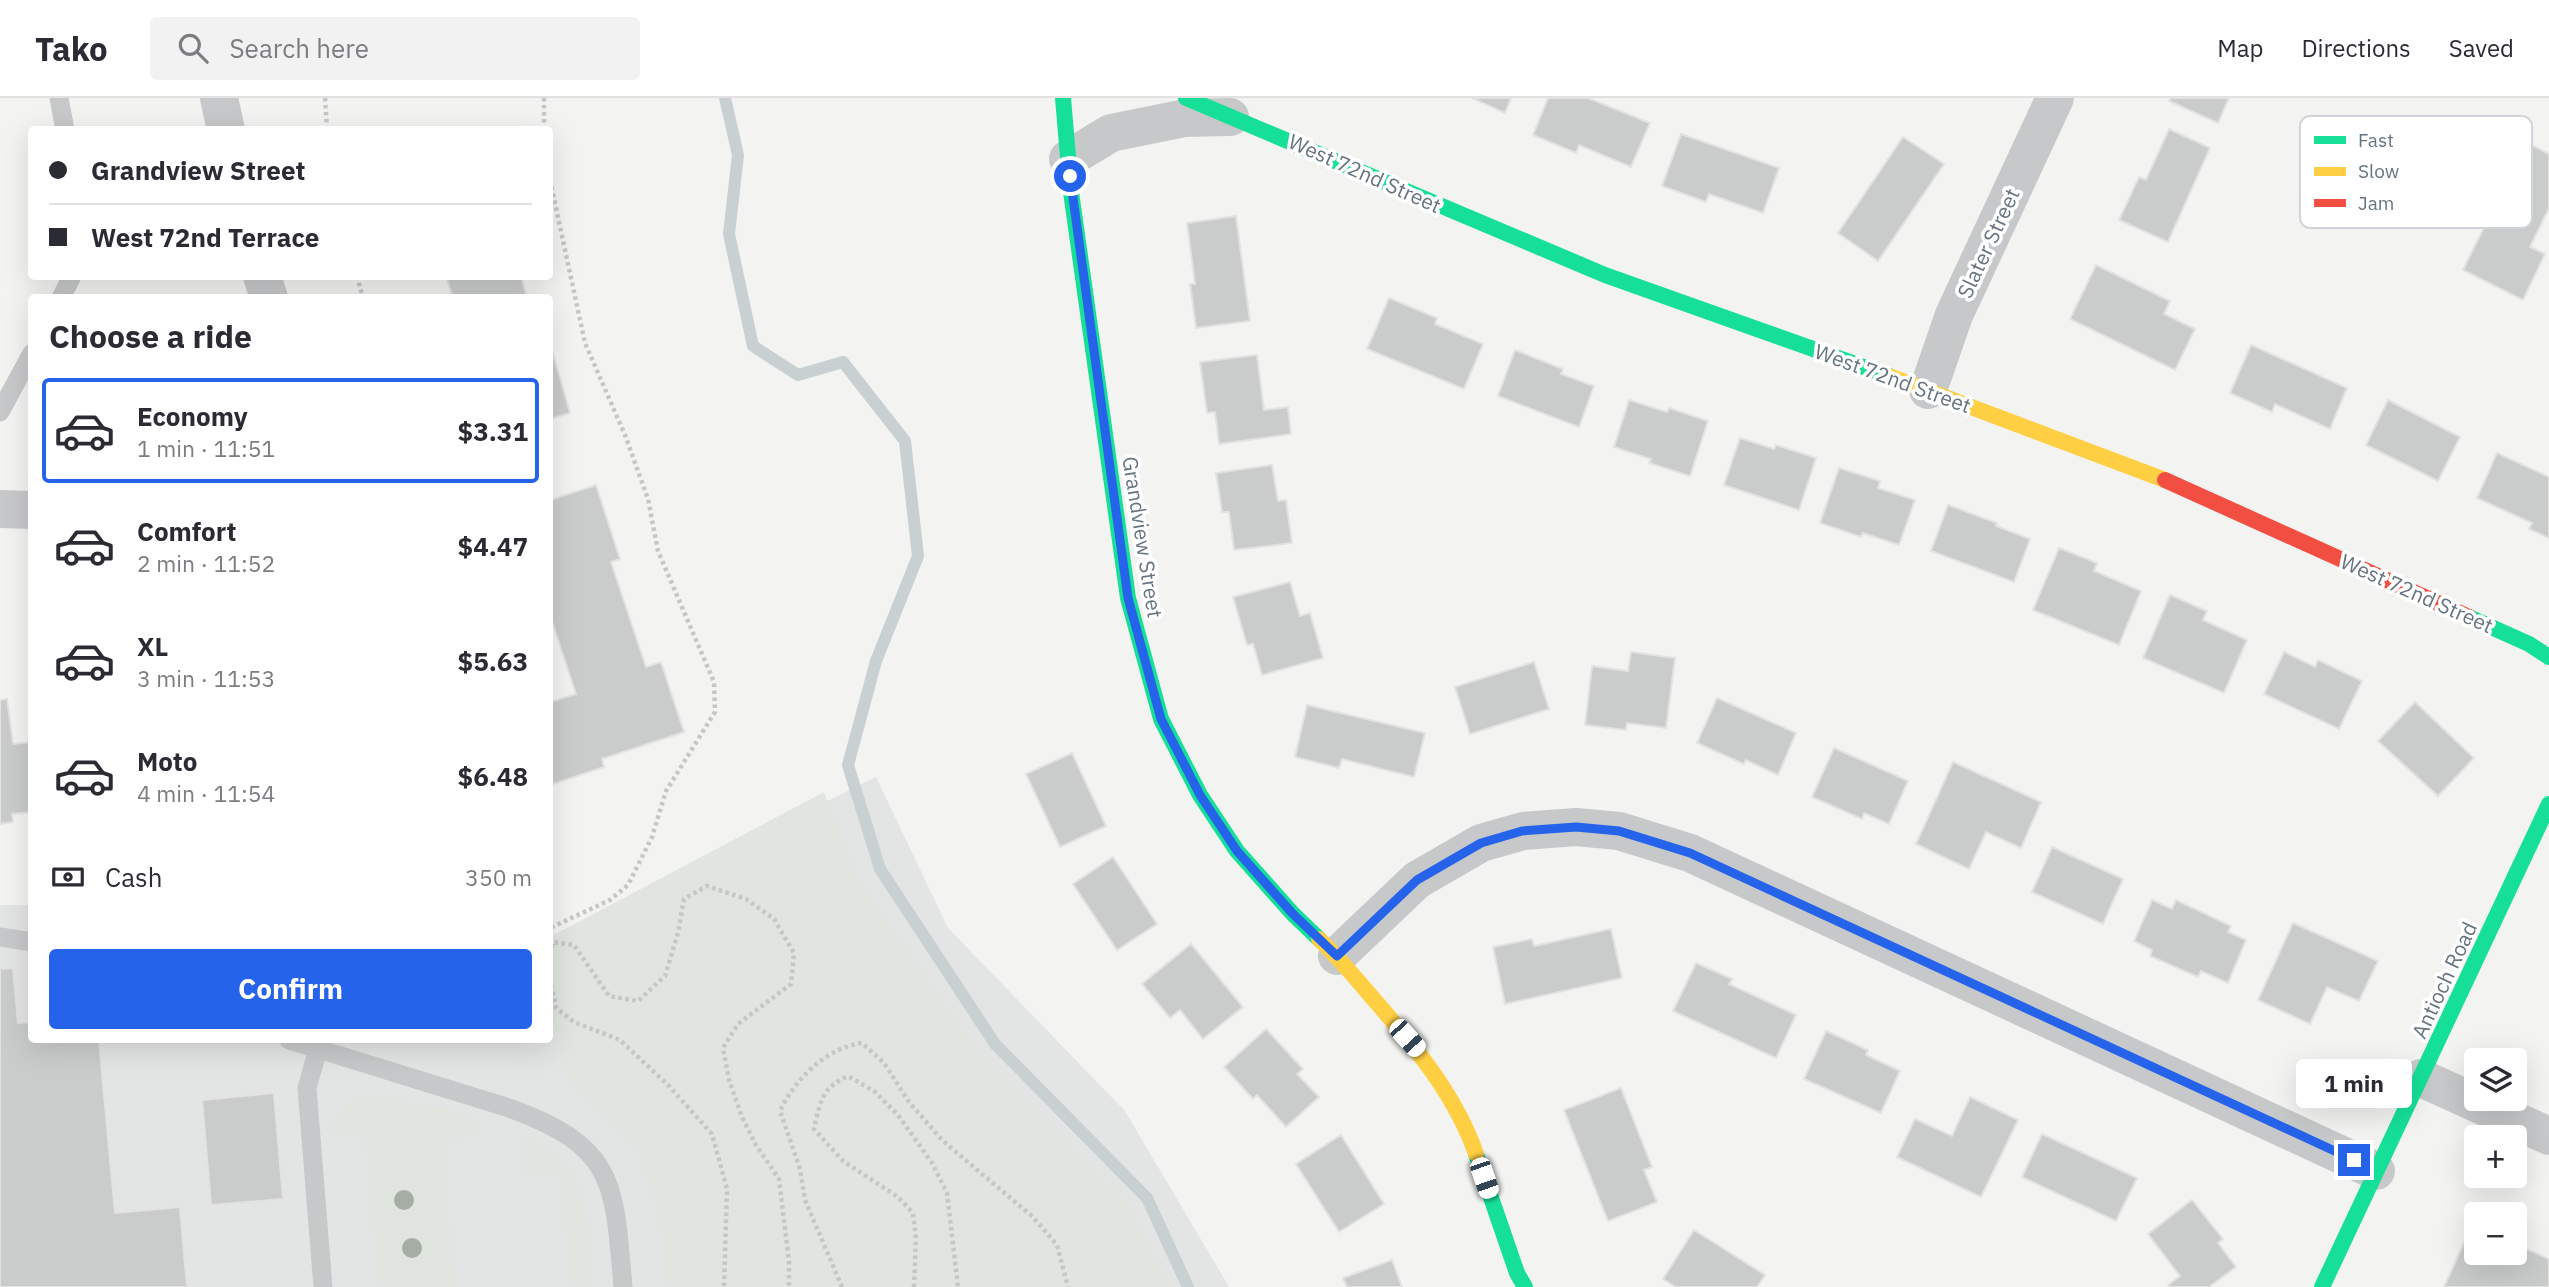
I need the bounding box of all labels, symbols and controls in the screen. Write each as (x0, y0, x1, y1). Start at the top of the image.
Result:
search box (150, 17, 640, 80)
text: Tako (35, 27, 108, 70)
icon: search (174, 29, 212, 67)
text: Search here (230, 31, 369, 65)
text: Map (2217, 32, 2263, 64)
text: Directions (2301, 32, 2411, 64)
text: Saved (2449, 32, 2514, 64)
legend (2300, 116, 2532, 228)
street label: West 72nd Street (1284, 127, 1446, 219)
text: Fast (2358, 128, 2394, 152)
text: Grandview Street (91, 153, 305, 187)
text: Slow (2358, 159, 2399, 183)
route start (1054, 160, 1086, 192)
street label: Slater Street (1950, 184, 2026, 302)
text: Jam (2358, 191, 2394, 215)
text: West 72nd Terrace (91, 220, 319, 254)
text: Choose a ride (49, 315, 252, 357)
street label: West 72nd Street (1811, 337, 1975, 419)
icon: car (53, 399, 116, 462)
text: Economy (137, 399, 248, 433)
text: $3.31 (458, 414, 528, 448)
text: 1 min · 11:51 (137, 433, 275, 463)
street label: Grandview Street (1116, 454, 1170, 620)
icon: car (53, 514, 116, 577)
text: Comfort (137, 514, 236, 548)
text: $4.47 (458, 529, 528, 563)
street label: West 72nd Street (2336, 547, 2498, 639)
text: 2 min · 11:52 (137, 548, 275, 578)
icon: car (53, 629, 116, 692)
text: XL (137, 629, 168, 663)
text: $5.63 (458, 644, 528, 678)
text: 3 min · 11:53 (137, 663, 275, 693)
icon: car (53, 744, 116, 807)
text: Moto (137, 744, 197, 778)
text: $6.48 (458, 759, 528, 793)
text: 4 min · 11:54 (137, 778, 275, 808)
icon: cash (49, 858, 87, 896)
text: Cash (105, 860, 162, 894)
text: 350 m (465, 862, 532, 892)
street label: Antioch Road (2405, 917, 2483, 1043)
button: Confirm (49, 949, 532, 1029)
car (1386, 1015, 1429, 1061)
map controls (2464, 1048, 2527, 1265)
button: layers (2464, 1048, 2527, 1111)
callout: 1 min (2296, 1058, 2412, 1108)
text: 1 min (2324, 1068, 2384, 1098)
button: + (2464, 1125, 2527, 1188)
route end (2338, 1144, 2370, 1176)
car (1468, 1155, 1501, 1201)
button: − (2464, 1202, 2527, 1265)

